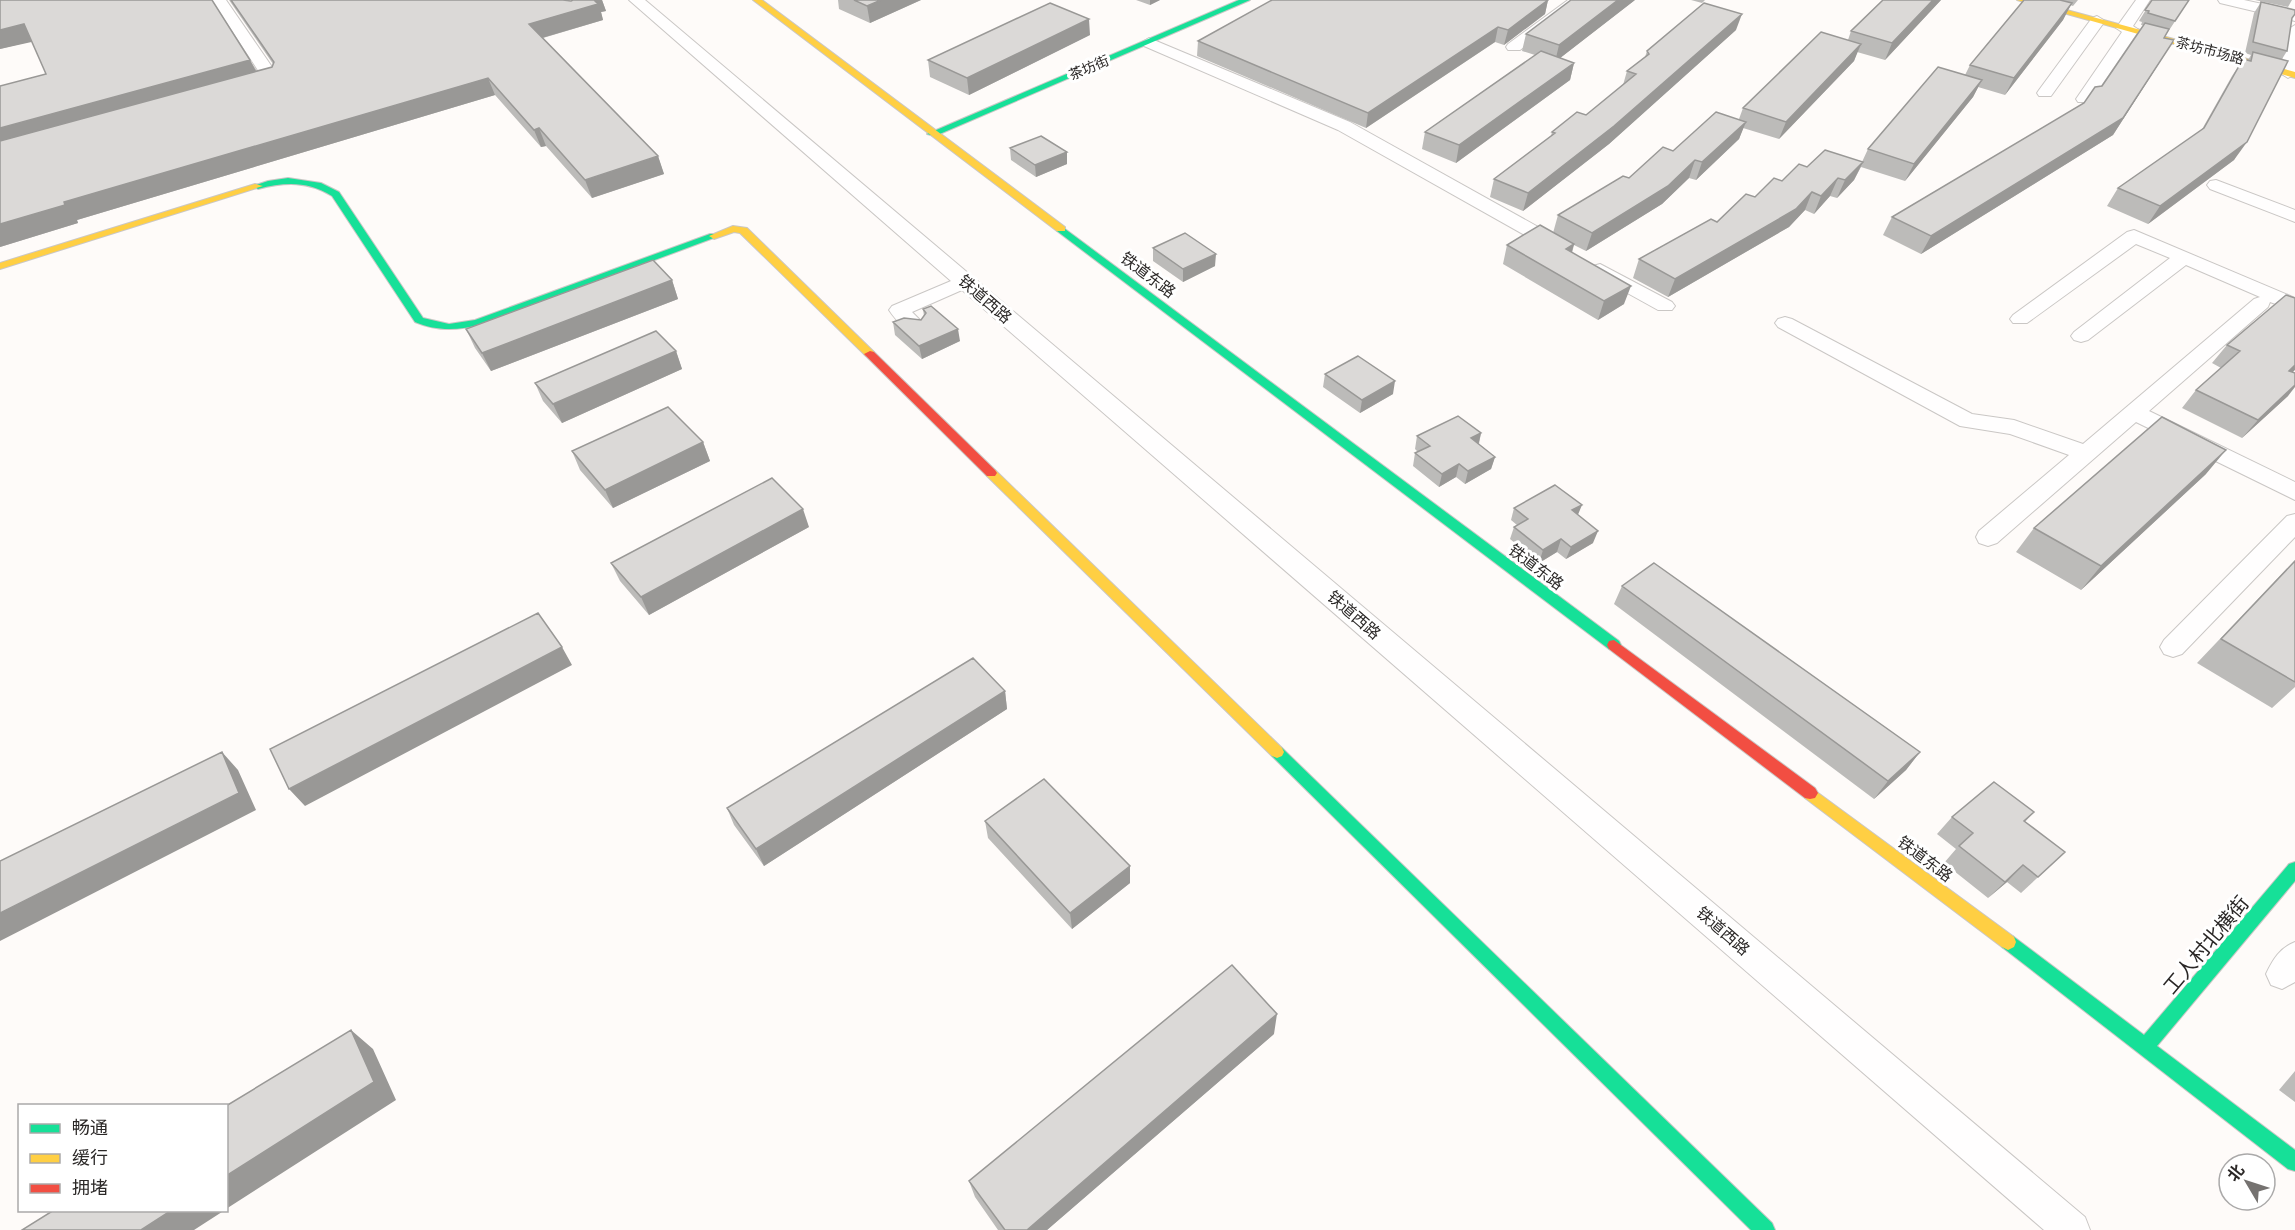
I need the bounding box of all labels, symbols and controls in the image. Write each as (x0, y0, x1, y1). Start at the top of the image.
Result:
street label: 茶坊市场路 (2174, 34, 2246, 68)
street label: 茶坊街 (1066, 52, 1112, 84)
street label: 铁道东路 (1117, 248, 1179, 302)
street label: 铁道西路 (955, 271, 1015, 327)
street label: 铁道东路 (1505, 540, 1567, 594)
street label: 铁道西路 (1324, 587, 1384, 643)
street label: 铁道东路 (1894, 832, 1956, 886)
street label: 工人村北横街 (2158, 891, 2254, 999)
street label: 铁道西路 (1693, 903, 1753, 959)
legend (18, 1104, 228, 1212)
text: 畅通 (72, 1117, 108, 1139)
text: 缓行 (72, 1147, 108, 1169)
north arrow (2217, 1152, 2277, 1212)
text: 北 (2223, 1161, 2248, 1185)
text: 拥堵 (72, 1177, 108, 1199)

